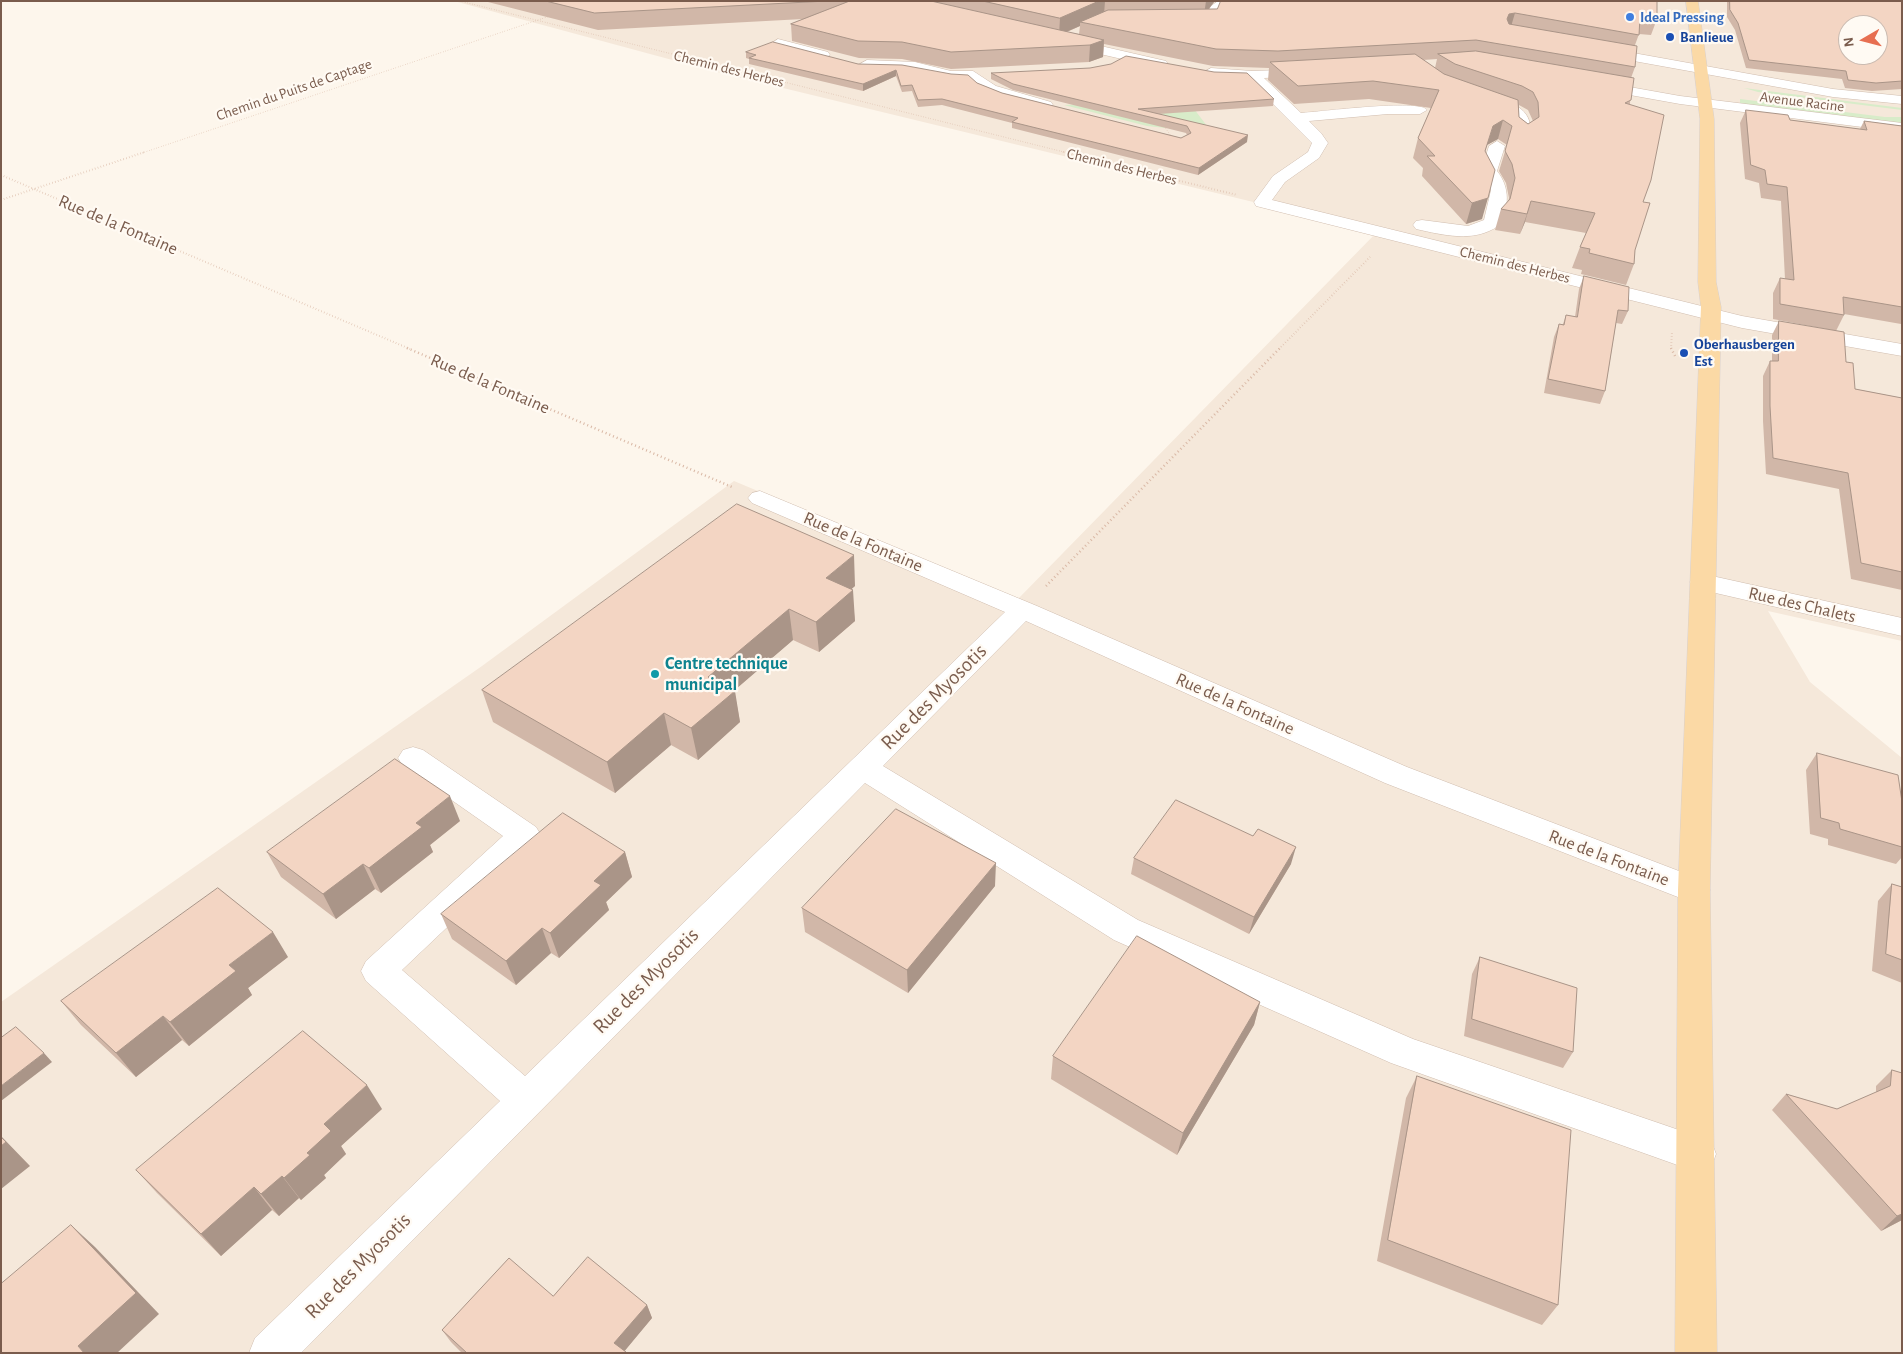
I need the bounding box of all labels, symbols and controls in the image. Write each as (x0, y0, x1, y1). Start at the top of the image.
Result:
place label: Ideal Pressing (1640, 8, 1724, 26)
marker: Ideal Pressing (1624, 11, 1636, 23)
north arrow (1838, 15, 1888, 65)
place label: Banlieue (1680, 28, 1734, 46)
marker: Banlieue (1664, 31, 1676, 43)
text: N (1842, 36, 1857, 48)
street label: Chemin des Herbes (672, 47, 786, 91)
street label: Chemin du Puits de Captage (214, 55, 374, 125)
street label: Avenue Racine (1759, 88, 1845, 116)
street label: Chemin des Herbes (1065, 145, 1179, 189)
street label: Rue de la Fontaine (55, 190, 181, 260)
street label: Chemin des Herbes (1458, 243, 1572, 287)
place label: Oberhausbergen Est (1694, 335, 1795, 370)
marker: Oberhausbergen Est (1678, 347, 1690, 359)
street label: Rue de la Fontaine (427, 349, 553, 419)
street label: Rue de la Fontaine (800, 507, 926, 577)
street label: Rue des Chalets (1746, 582, 1858, 628)
street label: Rue des Myosotis (876, 639, 992, 755)
place label: Centre technique municipal (665, 653, 788, 696)
marker: Centre technique municipal (649, 668, 661, 680)
street label: Rue de la Fontaine (1172, 668, 1298, 740)
street label: Rue de la Fontaine (1546, 825, 1672, 891)
street label: Rue des Myosotis (588, 923, 704, 1039)
street label: Rue des Myosotis (300, 1208, 416, 1324)

